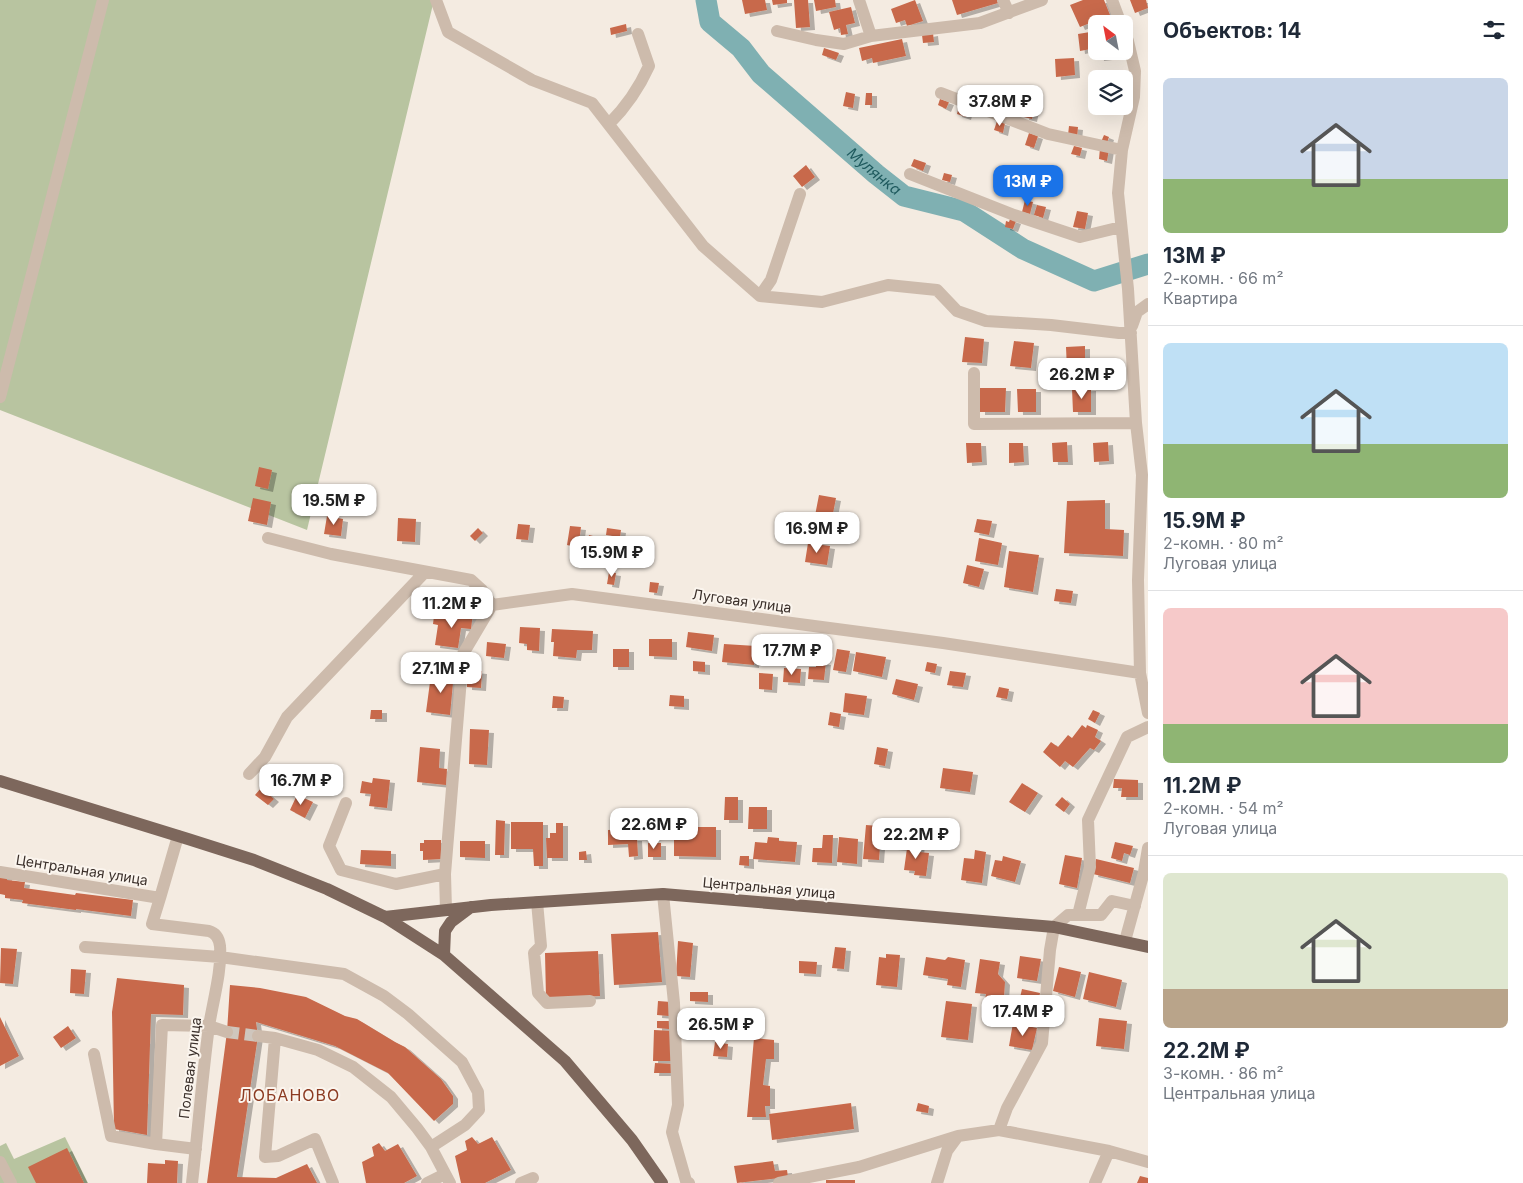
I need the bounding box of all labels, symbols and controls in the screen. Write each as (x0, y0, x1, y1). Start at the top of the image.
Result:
north arrow (1088, 15, 1132, 60)
map controls (1088, 15, 1133, 115)
icon: filters (1480, 16, 1508, 44)
text: Объектов: 14 (1163, 18, 1301, 43)
button: layers (1088, 70, 1133, 115)
pin: 37.8M ₽ (954, 84, 1046, 127)
text: 37.8M ₽ (968, 91, 1032, 111)
icon: home (1291, 110, 1381, 200)
water label: Мулянка (843, 143, 905, 199)
pin: 13M ₽ (993, 164, 1063, 207)
text: 13M ₽ (1004, 171, 1052, 191)
text: 13M ₽ (1163, 243, 1226, 268)
text: 2-комн. · 66 m² (1163, 268, 1283, 288)
text: Квартира (1163, 288, 1238, 308)
pin: 26.2M ₽ (1036, 358, 1128, 400)
text: 26.2M ₽ (1049, 364, 1115, 384)
icon: home (1291, 376, 1381, 466)
pin: 19.5M ₽ (288, 484, 380, 526)
text: 19.5M ₽ (303, 490, 365, 510)
text: 15.9M ₽ (1163, 508, 1246, 533)
pin: 16.9M ₽ (771, 512, 863, 554)
text: 16.9M ₽ (786, 518, 848, 538)
text: 2-комн. · 80 m² (1163, 533, 1284, 553)
pin: 15.9M ₽ (566, 536, 658, 578)
text: 15.9M ₽ (581, 542, 643, 562)
text: Луговая улица (1163, 553, 1277, 573)
street label: Луговая улица (691, 585, 793, 616)
pin: 11.2M ₽ (406, 586, 498, 629)
text: 11.2M ₽ (422, 593, 482, 613)
pin: 17.7M ₽ (746, 634, 838, 676)
text: 17.7M ₽ (762, 640, 822, 660)
icon: home (1291, 641, 1381, 731)
pin: 27.1M ₽ (395, 652, 487, 694)
text: 27.1M ₽ (412, 658, 470, 678)
pin: 16.7M ₽ (255, 764, 347, 806)
text: 16.7M ₽ (270, 770, 332, 790)
text: 11.2M ₽ (1163, 773, 1241, 798)
text: 2-комн. · 54 m² (1163, 798, 1284, 818)
pin: 22.6M ₽ (608, 808, 700, 850)
text: 22.6M ₽ (621, 814, 687, 834)
pin: 22.2M ₽ (870, 818, 962, 860)
text: Луговая улица (1163, 818, 1277, 838)
text: 22.2M ₽ (883, 824, 949, 844)
street label: Центральная улица (15, 851, 149, 888)
street label: Центральная улица (702, 873, 836, 902)
icon: home (1291, 906, 1381, 996)
pin: 17.4M ₽ (977, 994, 1069, 1037)
text: 17.4M ₽ (993, 1001, 1053, 1021)
pin: 26.5M ₽ (675, 1008, 767, 1050)
text: 26.5M ₽ (688, 1014, 754, 1034)
street label: Полевая улица (175, 1016, 204, 1120)
text: 22.2M ₽ (1163, 1038, 1250, 1063)
text: 3-комн. · 86 m² (1163, 1063, 1284, 1083)
text: Центральная улица (1163, 1083, 1315, 1103)
district label: ЛОБАНОВО (240, 1085, 340, 1105)

